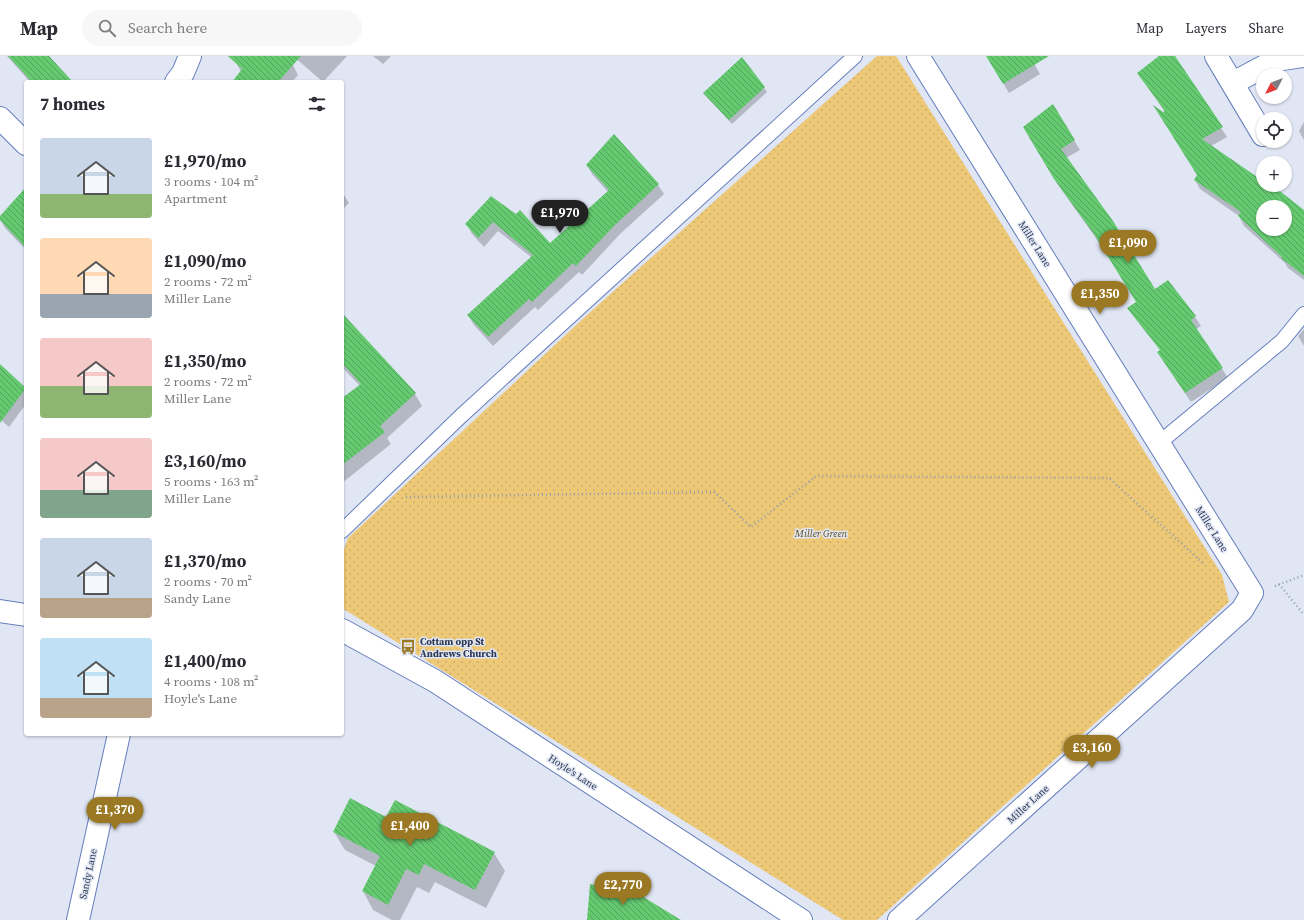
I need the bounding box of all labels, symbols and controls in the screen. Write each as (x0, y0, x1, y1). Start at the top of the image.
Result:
search box (82, 10, 362, 46)
text: Map (20, 15, 58, 41)
icon: search (96, 17, 118, 39)
text: Search here (128, 17, 207, 38)
text: Map (1136, 18, 1163, 38)
text: Layers (1185, 18, 1227, 38)
text: Share (1249, 18, 1284, 38)
north arrow (1256, 68, 1292, 104)
map controls (1256, 68, 1292, 236)
text: 7 homes (40, 92, 105, 116)
icon: filters (306, 93, 328, 115)
button: locate (1256, 112, 1292, 148)
text: £1,970/mo (164, 149, 246, 173)
icon: home (72, 154, 120, 202)
button: + (1256, 156, 1292, 192)
text: 3 rooms · 104 m² (164, 173, 259, 190)
text: Apartment (164, 190, 227, 207)
pin: £1,970 (527, 200, 593, 234)
button: − (1256, 200, 1292, 236)
text: £1,970 (540, 204, 580, 221)
street label: Miller Lane (1016, 219, 1054, 269)
pin: £1,090 (1095, 230, 1161, 264)
text: £1,090 (1108, 234, 1148, 251)
text: £1,090/mo (164, 249, 246, 273)
icon: home (72, 254, 120, 302)
text: 2 rooms · 72 m² (164, 273, 252, 290)
pin: £1,350 (1067, 281, 1133, 315)
text: £1,350 (1080, 285, 1120, 302)
text: Miller Lane (164, 290, 231, 307)
text: £1,350/mo (164, 349, 246, 373)
icon: home (72, 354, 120, 402)
text: 2 rooms · 72 m² (164, 373, 252, 390)
text: Miller Lane (164, 390, 231, 407)
text: £3,160/mo (164, 449, 246, 473)
icon: home (72, 454, 120, 502)
text: 5 rooms · 163 m² (164, 473, 259, 490)
text: Miller Lane (164, 490, 231, 507)
street label: Miller Lane (1193, 504, 1231, 554)
park label: Miller Green (794, 527, 848, 540)
text: £1,370/mo (164, 549, 246, 573)
icon: home (72, 554, 120, 602)
text: 2 rooms · 70 m² (164, 573, 252, 590)
text: Sandy Lane (164, 590, 231, 607)
place label: Cottam opp St Andrews Church (420, 635, 497, 660)
bus stop icon: Cottam opp St Andrews Church (399, 638, 417, 656)
text: £1,400/mo (164, 649, 246, 673)
icon: home (72, 654, 120, 702)
text: 4 rooms · 108 m² (164, 673, 259, 690)
text: Hoyle's Lane (164, 690, 237, 707)
pin: £3,160 (1059, 735, 1125, 769)
text: £3,160 (1072, 739, 1112, 756)
street label: Hoyle's Lane (546, 751, 600, 793)
street label: Miller Lane (1004, 782, 1052, 826)
pin: £1,370 (82, 797, 148, 831)
text: £1,370 (95, 801, 135, 818)
pin: £1,400 (377, 813, 443, 847)
text: £1,400 (390, 817, 430, 834)
street label: Sandy Lane (76, 848, 100, 900)
pin: £2,770 (590, 872, 656, 906)
text: £2,770 (603, 876, 643, 893)

